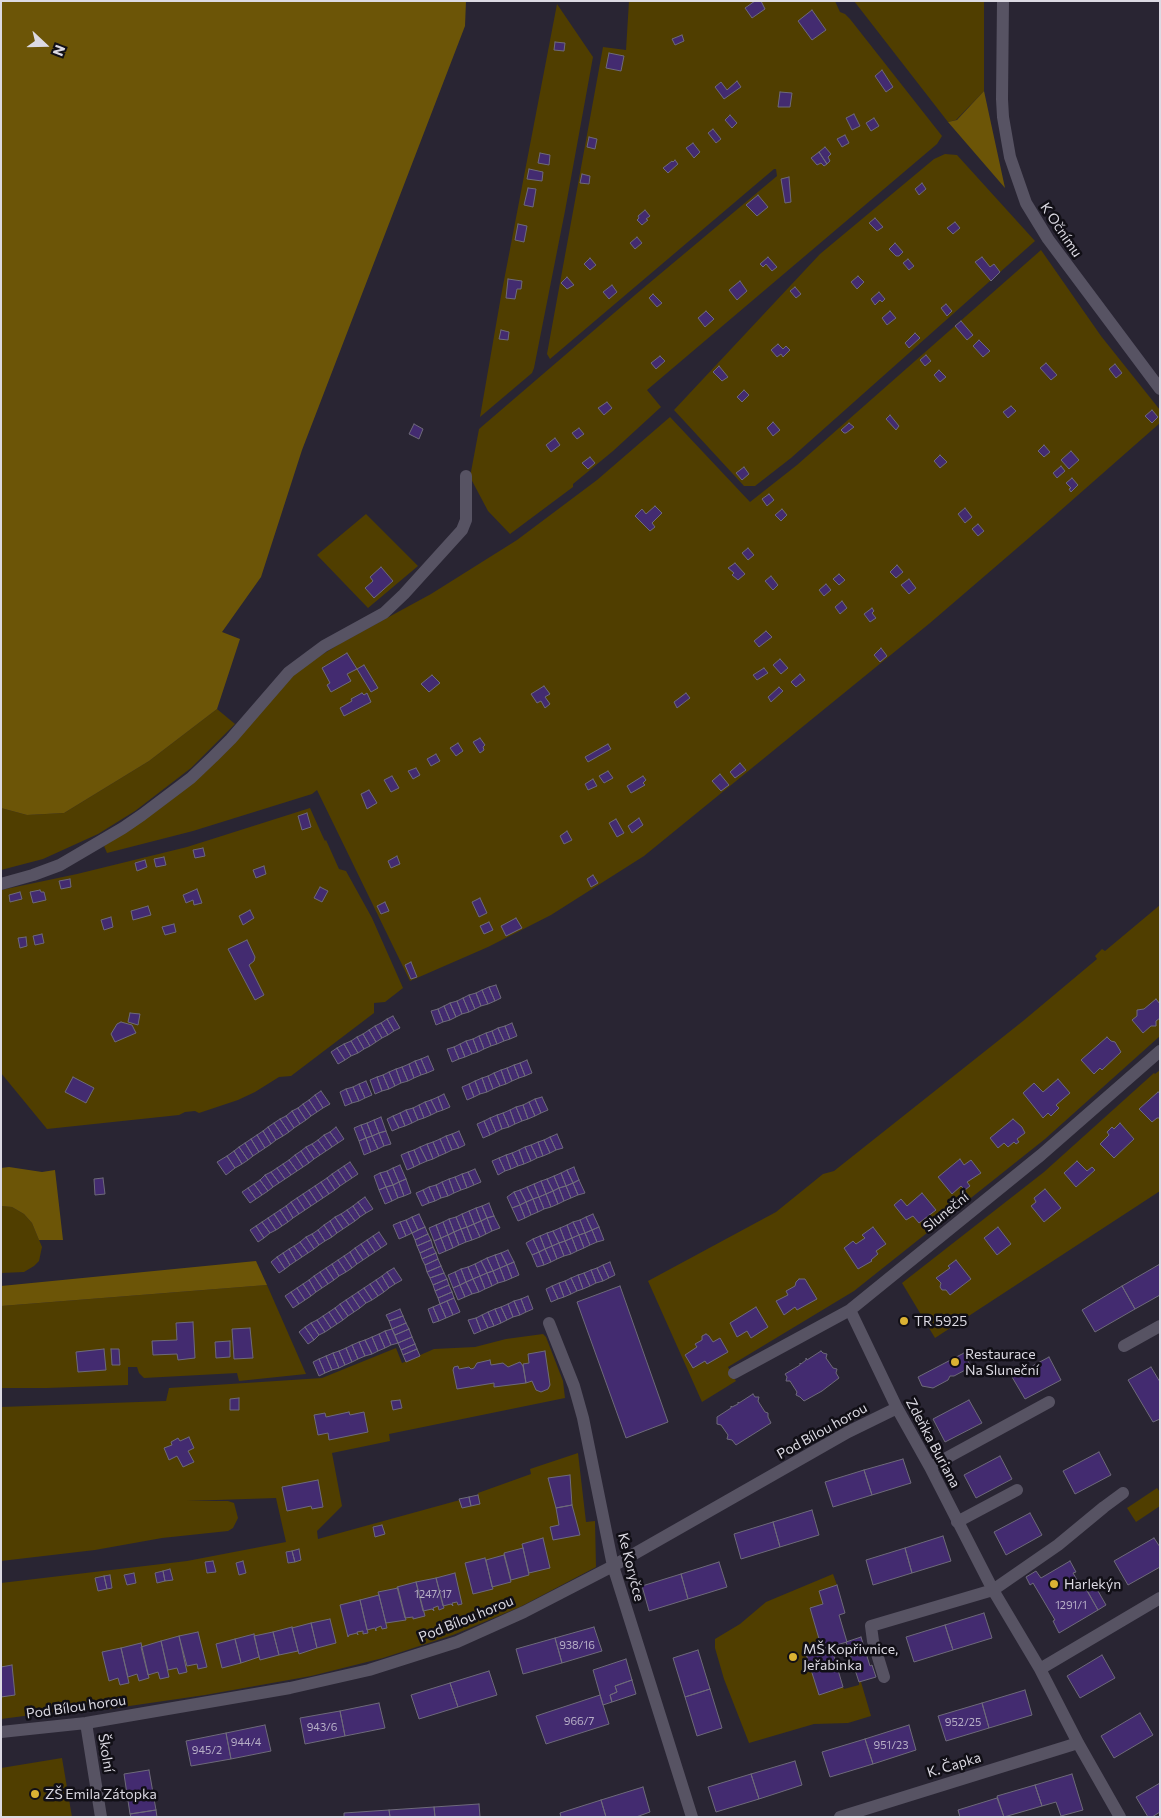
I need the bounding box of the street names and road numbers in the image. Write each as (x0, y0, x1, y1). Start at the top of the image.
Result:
street label: K Očnímu (1037, 200, 1085, 260)
street label: Sluneční (920, 1189, 972, 1235)
street label: Zdeňka Buriana (902, 1395, 964, 1491)
street label: Pod Bílou horou (774, 1399, 870, 1463)
street label: Ke Koryčce (614, 1531, 648, 1603)
street label: Pod Bílou horou (416, 1592, 516, 1646)
street label: Pod Bílou horou (25, 1692, 127, 1722)
street label: Školní (95, 1732, 117, 1774)
street label: K. Čapka (925, 1749, 983, 1781)

